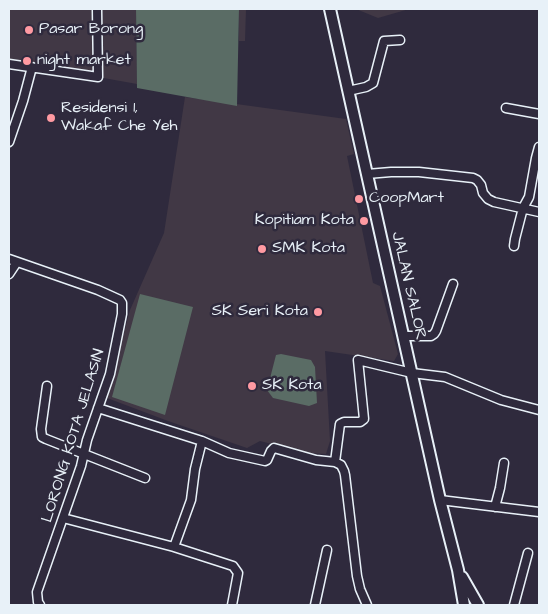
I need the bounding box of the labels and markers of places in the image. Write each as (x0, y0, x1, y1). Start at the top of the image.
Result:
place label: Pasar Borong (39, 20, 143, 40)
marker: Pasar Borong (23, 24, 35, 36)
place label: night market (37, 51, 131, 71)
marker: night market (21, 55, 33, 67)
place label: Residensi 1, Wakaf Che Yeh (61, 99, 178, 137)
marker: Residensi 1, Wakaf Che Yeh (45, 112, 57, 124)
place label: CoopMart (369, 189, 444, 209)
marker: CoopMart (353, 193, 365, 205)
place label: Kopitiam Kota (255, 211, 354, 231)
marker: Kopitiam Kota (358, 215, 370, 227)
place label: SMK Kota (272, 239, 345, 259)
marker: SMK Kota (256, 243, 268, 255)
place label: SK Seri Kota (212, 302, 308, 322)
marker: SK Seri Kota (312, 306, 324, 318)
place label: SK Kota (262, 376, 322, 396)
marker: SK Kota (246, 380, 258, 392)

